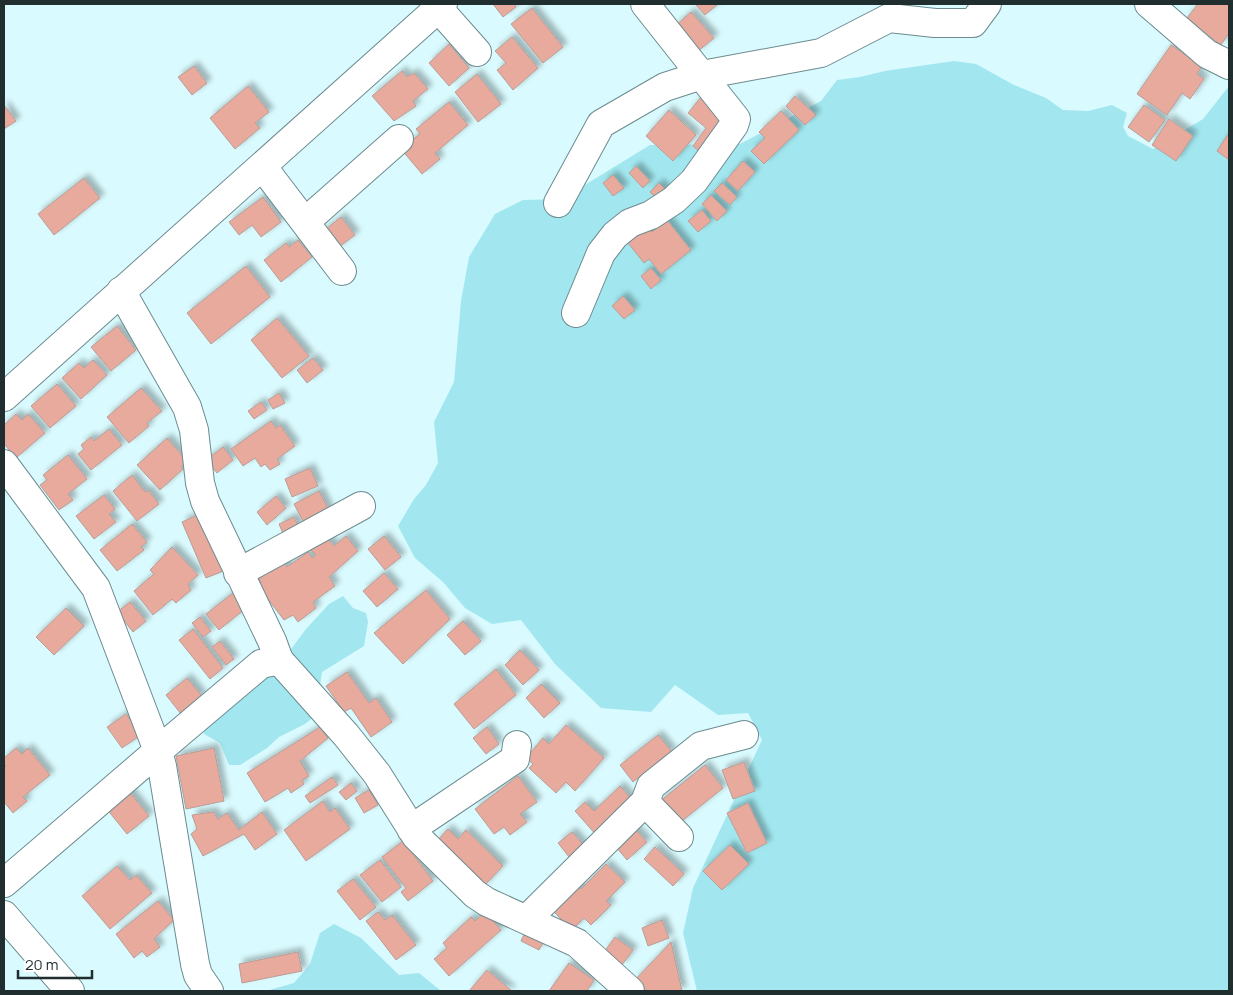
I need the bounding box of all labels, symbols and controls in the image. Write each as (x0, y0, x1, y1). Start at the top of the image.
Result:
scale bar (18, 948, 91, 980)
text: 20 m (25, 954, 58, 975)

